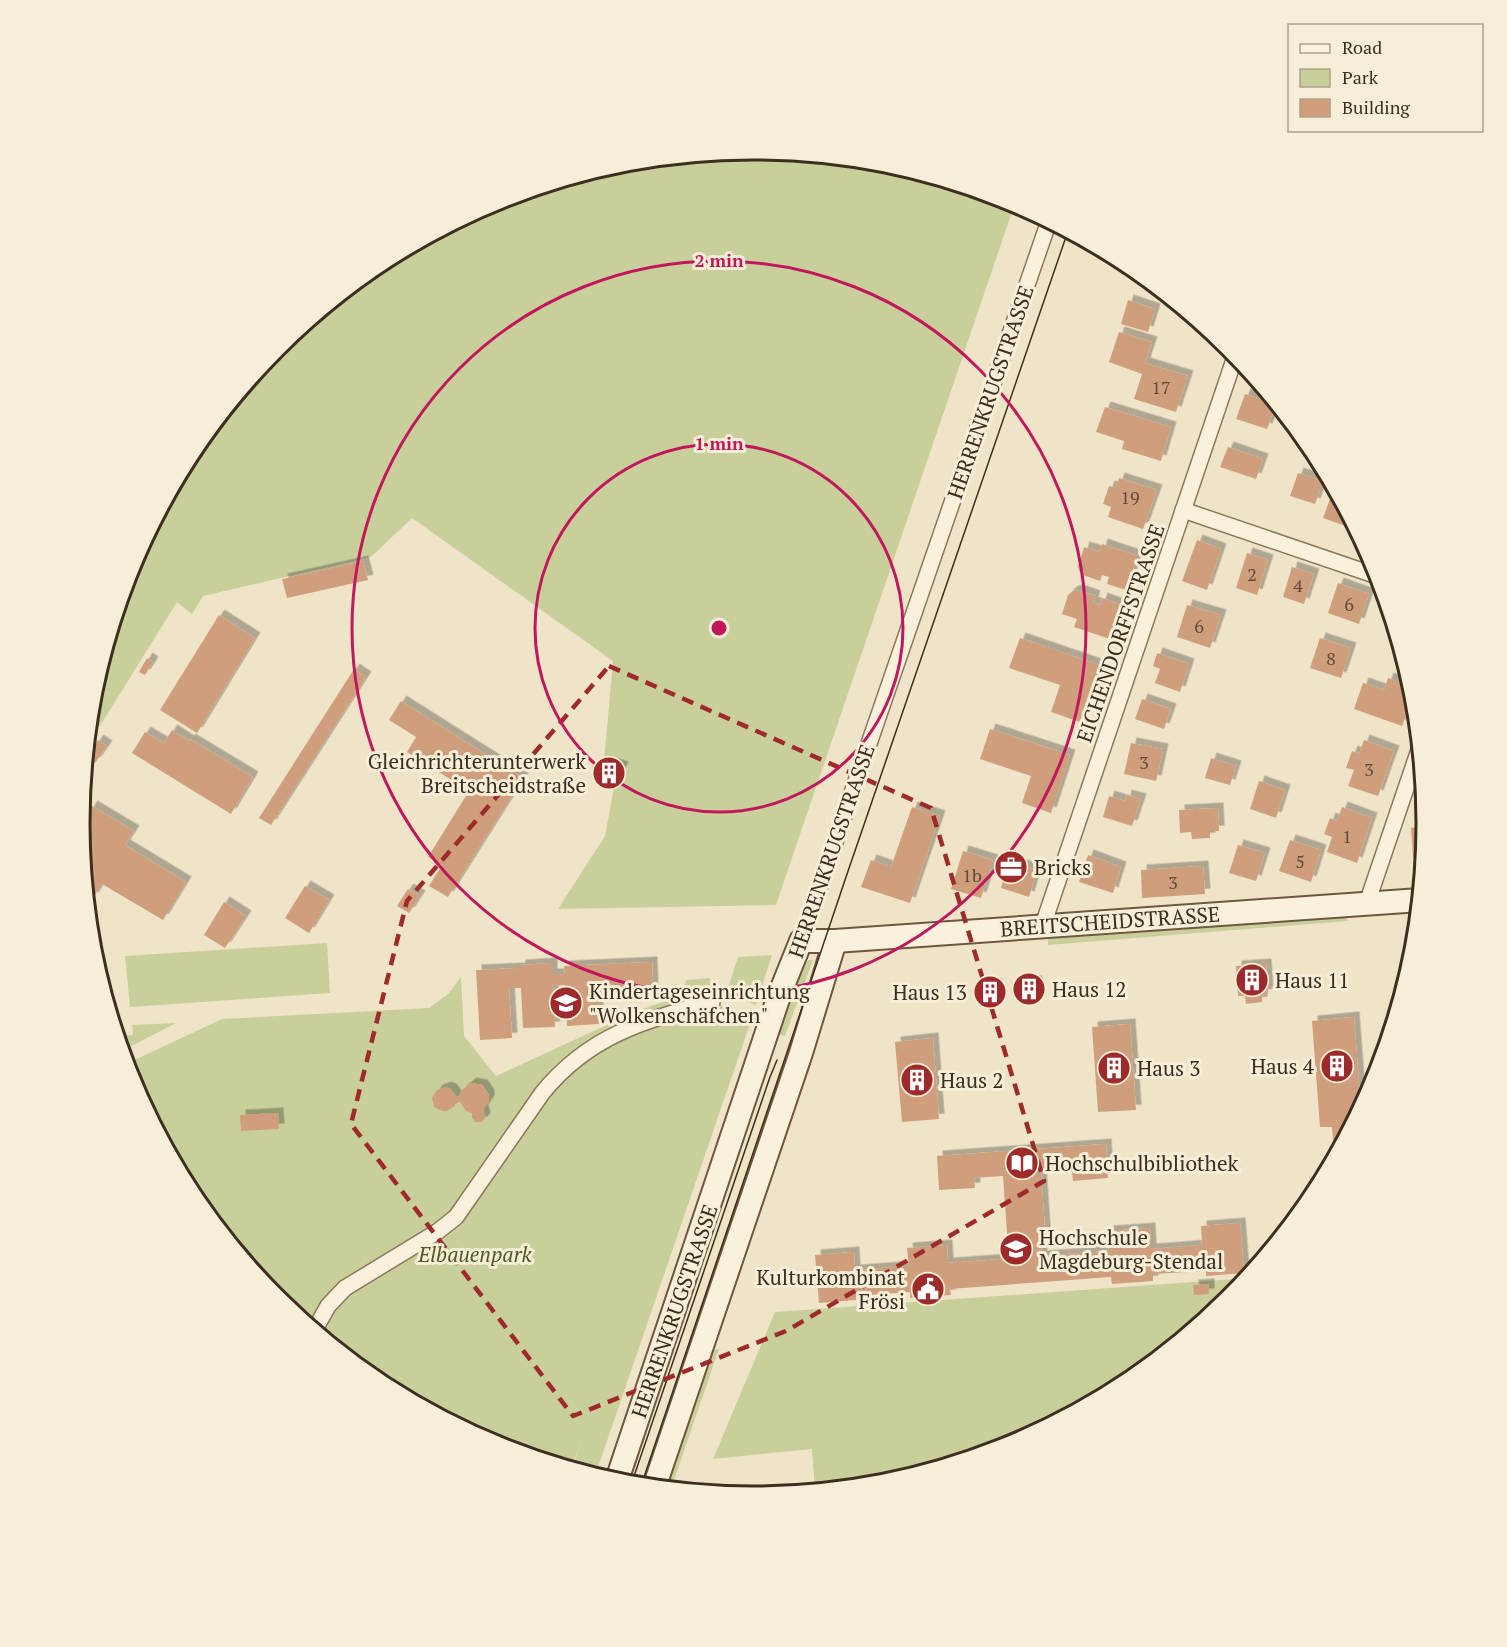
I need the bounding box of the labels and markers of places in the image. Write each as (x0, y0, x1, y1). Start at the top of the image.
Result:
centre of rings (709, 618, 729, 638)
place label: Gleichrichterunterwerk Breitscheidstraße (368, 747, 586, 799)
building icon: Gleichrichterunterwerk Breitscheidstraße (591, 755, 627, 791)
office icon: Bricks (993, 849, 1029, 885)
place label: Bricks (1034, 853, 1091, 881)
building icon: Haus 11 (1234, 962, 1270, 998)
place label: Haus 11 (1275, 966, 1350, 994)
building icon: Haus 12 (1011, 971, 1047, 1007)
building icon: Haus 13 (972, 974, 1008, 1010)
place label: Haus 12 (1052, 975, 1127, 1003)
place label: Kindertageseinrichtung "Wolkenschäfchen" (589, 977, 811, 1029)
place label: Haus 13 (892, 978, 967, 1006)
school or university icon: Kindertageseinrichtung "Wolkenschäfchen" (548, 985, 584, 1021)
building icon: Haus 4 (1319, 1048, 1355, 1084)
building icon: Haus 3 (1096, 1050, 1132, 1086)
place label: Haus 4 (1251, 1052, 1315, 1080)
place label: Haus 3 (1137, 1054, 1200, 1082)
building icon: Haus 2 (899, 1062, 935, 1098)
place label: Haus 2 (940, 1066, 1003, 1094)
library icon: Hochschulbibliothek (1004, 1145, 1040, 1181)
place label: Hochschulbibliothek (1045, 1149, 1239, 1177)
place label: Hochschule Magdeburg-Stendal (1039, 1223, 1223, 1275)
school or university icon: Hochschule Magdeburg-Stendal (998, 1231, 1034, 1267)
place label: Kulturkombinat Frösi (756, 1263, 905, 1315)
public building icon: Kulturkombinat Frösi (910, 1271, 946, 1307)

